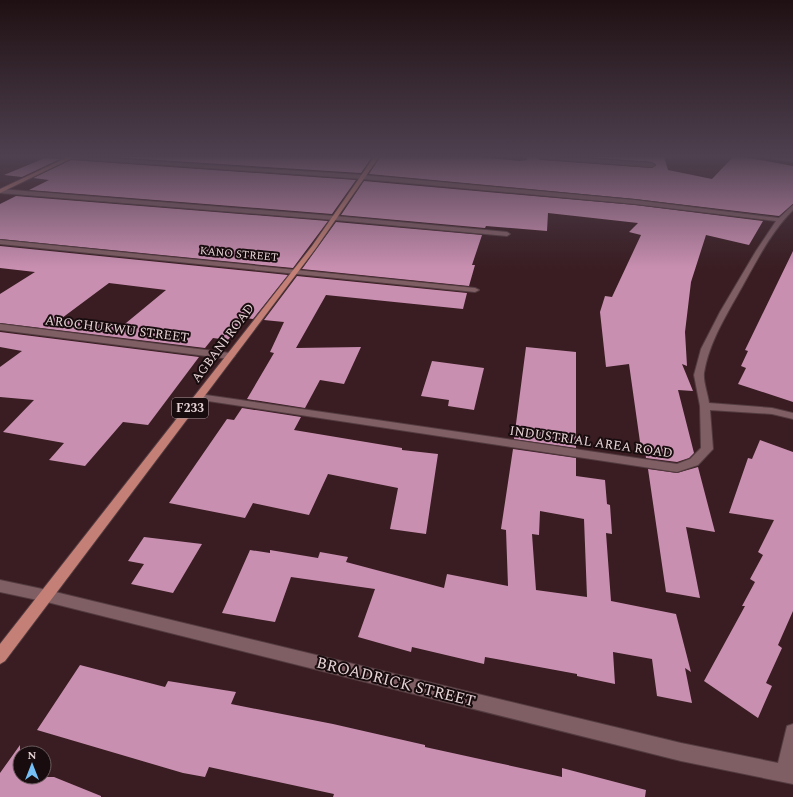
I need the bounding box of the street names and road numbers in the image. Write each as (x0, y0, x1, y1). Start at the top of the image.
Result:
street label: KANO STREET (199, 242, 279, 266)
street label: AGBANI ROAD (187, 299, 259, 387)
street label: AROCHUKWU STREET (44, 310, 190, 348)
road number: F233 (172, 398, 208, 418)
street label: INDUSTRIAL AREA ROAD (508, 421, 674, 463)
street label: BROADRICK STREET (314, 651, 478, 713)

